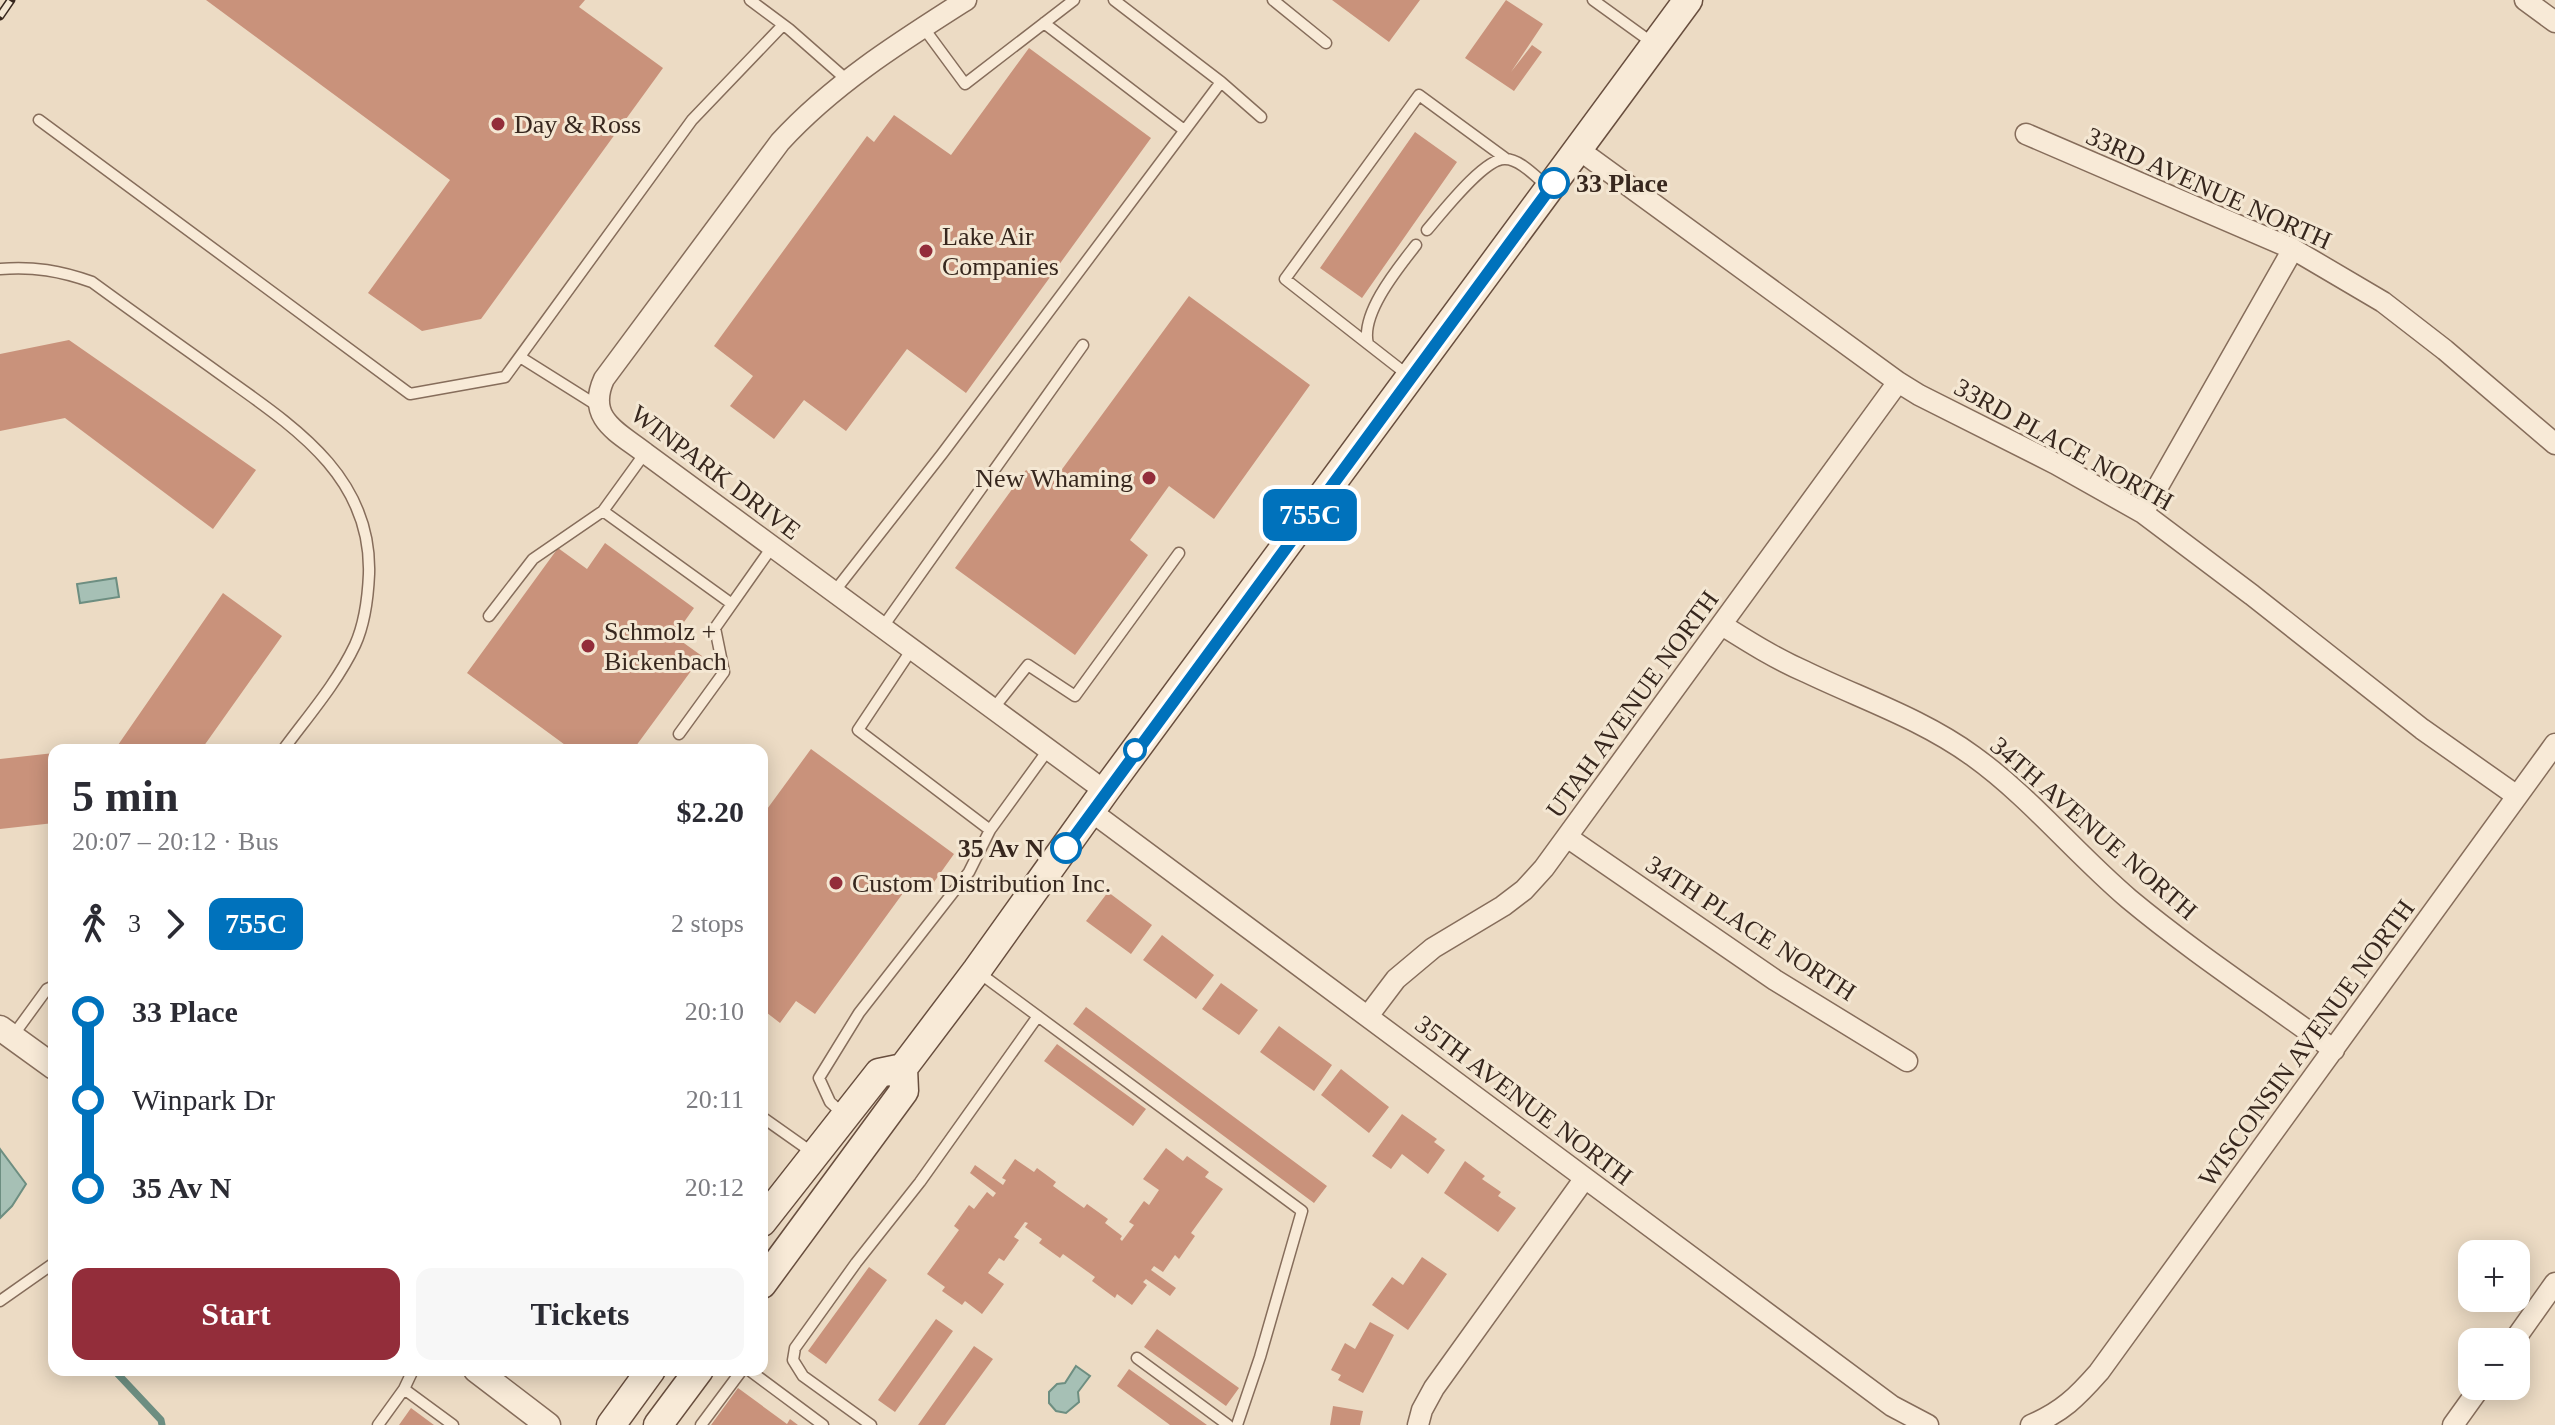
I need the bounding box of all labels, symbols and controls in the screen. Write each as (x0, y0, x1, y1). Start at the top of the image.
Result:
place label: Day & Ross (514, 110, 641, 139)
marker: Day & Ross (489, 115, 507, 133)
street label: 33RD AVENUE NORTH (2082, 121, 2336, 256)
marker: 33 Place (1539, 168, 1569, 198)
place label: 33 Place (1576, 169, 1668, 198)
place label: Lake Air Companies (942, 222, 1059, 281)
marker: Lake Air Companies (917, 242, 935, 260)
street label: 33RD PLACE NORTH (1949, 372, 2178, 517)
street label: WINPARK DRIVE (625, 399, 806, 546)
place label: New Whaming (975, 464, 1133, 493)
marker: New Whaming (1140, 469, 1158, 487)
line badge: 755C (1254, 489, 1366, 541)
text: 755C (1279, 499, 1341, 530)
street label: UTAH AVENUE NORTH (1540, 585, 1725, 823)
place label: Schmolz + Bickenbach (604, 617, 727, 676)
marker: Schmolz + Bickenbach (579, 637, 597, 655)
street label: 34TH AVENUE NORTH (1985, 731, 2203, 926)
unlabelled marker (1124, 739, 1146, 761)
text: 5 min (72, 772, 178, 821)
text: $2.20 (677, 795, 744, 828)
text: 20:07 – 20:12 · Bus (72, 827, 279, 856)
marker: 35 Av N (1051, 833, 1081, 863)
place label: 35 Av N (958, 834, 1044, 863)
street label: 34TH PLACE NORTH (1641, 850, 1861, 1007)
place label: Custom Distribution Inc. (852, 869, 1111, 898)
marker: Custom Distribution Inc. (827, 874, 845, 892)
street label: WISCONSIN AVENUE NORTH (2193, 894, 2420, 1192)
icon: walk (72, 902, 116, 946)
icon: forward (153, 902, 197, 946)
text: 755C (225, 908, 287, 939)
text: 3 (128, 909, 141, 938)
text: 2 stops (671, 909, 744, 938)
text: 33 Place (132, 995, 238, 1028)
text: 20:10 (685, 997, 744, 1026)
street label: 35TH AVENUE NORTH (1410, 1009, 1638, 1191)
text: Winpark Dr (132, 1083, 275, 1116)
text: 20:11 (686, 1085, 744, 1114)
text: 35 Av N (132, 1171, 231, 1204)
text: 20:12 (685, 1173, 744, 1202)
map controls (2458, 1240, 2530, 1400)
button: + (2458, 1240, 2530, 1312)
button: Start (72, 1268, 400, 1360)
button: Tickets (416, 1268, 744, 1360)
button: − (2458, 1328, 2530, 1400)

